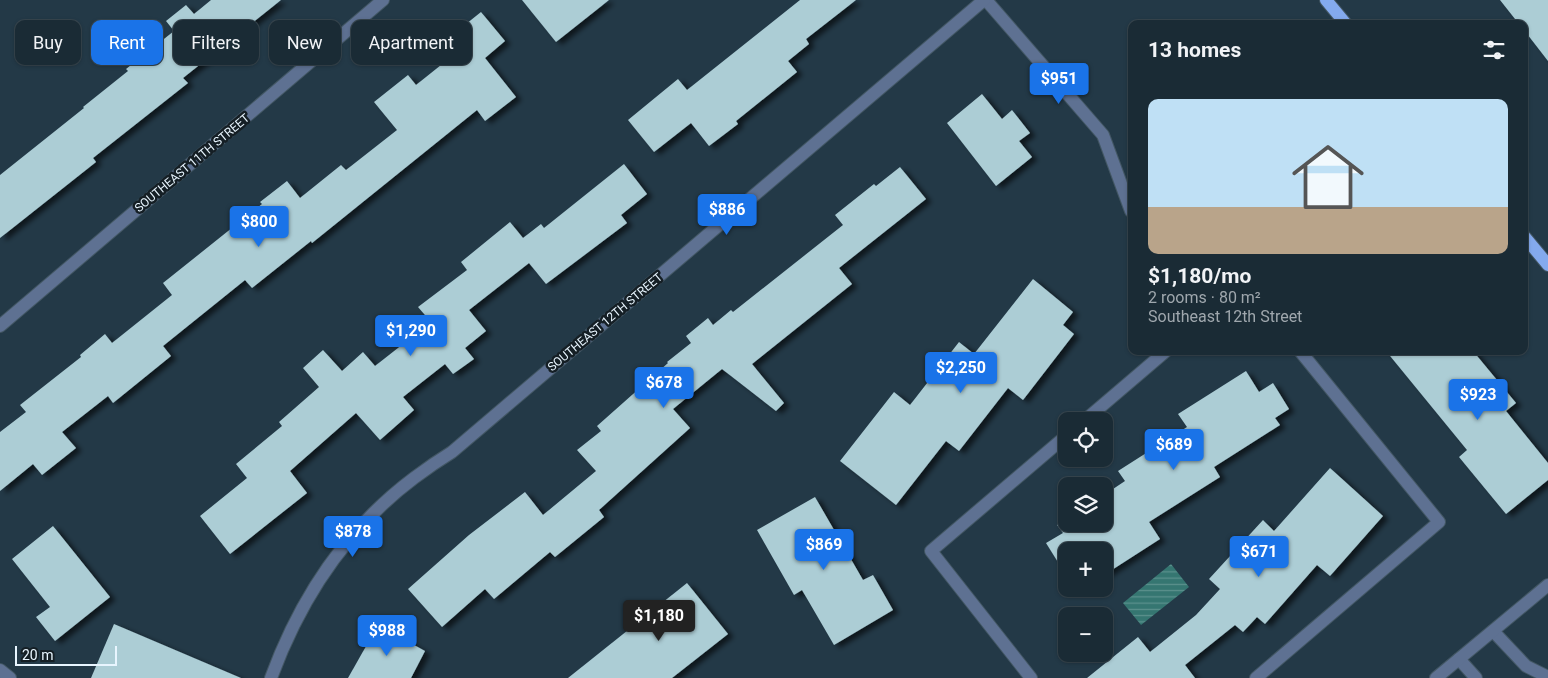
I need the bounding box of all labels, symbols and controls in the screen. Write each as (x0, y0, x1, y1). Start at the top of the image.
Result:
chip: Buy (15, 20, 81, 65)
chip: Rent (91, 20, 163, 65)
chip: Filters (173, 20, 259, 65)
chip: New (269, 20, 341, 65)
chip: Apartment (351, 20, 472, 65)
icon: filters (1480, 36, 1508, 64)
text: 13 homes (1148, 38, 1241, 62)
pin: $951 (1029, 62, 1089, 105)
text: $951 (1041, 69, 1077, 88)
street label: SOUTHEAST 11TH STREET (132, 111, 252, 215)
icon: home (1283, 132, 1373, 222)
pin: $886 (697, 194, 757, 236)
text: $886 (709, 200, 745, 219)
pin: $800 (229, 206, 289, 248)
text: $800 (241, 212, 277, 231)
text: $1,180/mo (1148, 264, 1251, 288)
street label: SOUTHEAST 12TH STREET (545, 270, 665, 374)
text: 2 rooms · 80 m² (1148, 288, 1261, 307)
text: Southeast 12th Street (1148, 307, 1302, 326)
pin: $1,290 (370, 314, 452, 357)
text: $1,290 (386, 321, 436, 340)
pin: $2,250 (920, 352, 1002, 394)
text: $2,250 (936, 358, 986, 377)
pin: $678 (634, 366, 694, 409)
text: $678 (646, 373, 682, 392)
pin: $923 (1448, 378, 1508, 421)
text: $923 (1460, 385, 1496, 404)
map controls (1058, 412, 1113, 662)
button: locate (1058, 412, 1113, 467)
pin: $689 (1144, 428, 1204, 471)
text: $689 (1156, 435, 1192, 454)
button: layers (1058, 477, 1113, 532)
pin: $878 (323, 516, 383, 558)
text: $878 (335, 522, 371, 541)
pin: $869 (794, 528, 854, 571)
text: $869 (806, 535, 842, 554)
pin: $671 (1229, 536, 1289, 578)
button: + (1058, 542, 1113, 597)
text: $671 (1241, 542, 1277, 561)
pin: $1,180 (618, 600, 700, 642)
text: $1,180 (634, 606, 684, 625)
button: − (1058, 607, 1113, 662)
pin: $988 (357, 614, 417, 657)
text: $988 (369, 621, 405, 640)
scale bar (15, 643, 118, 666)
text: 20 m (22, 647, 54, 663)

